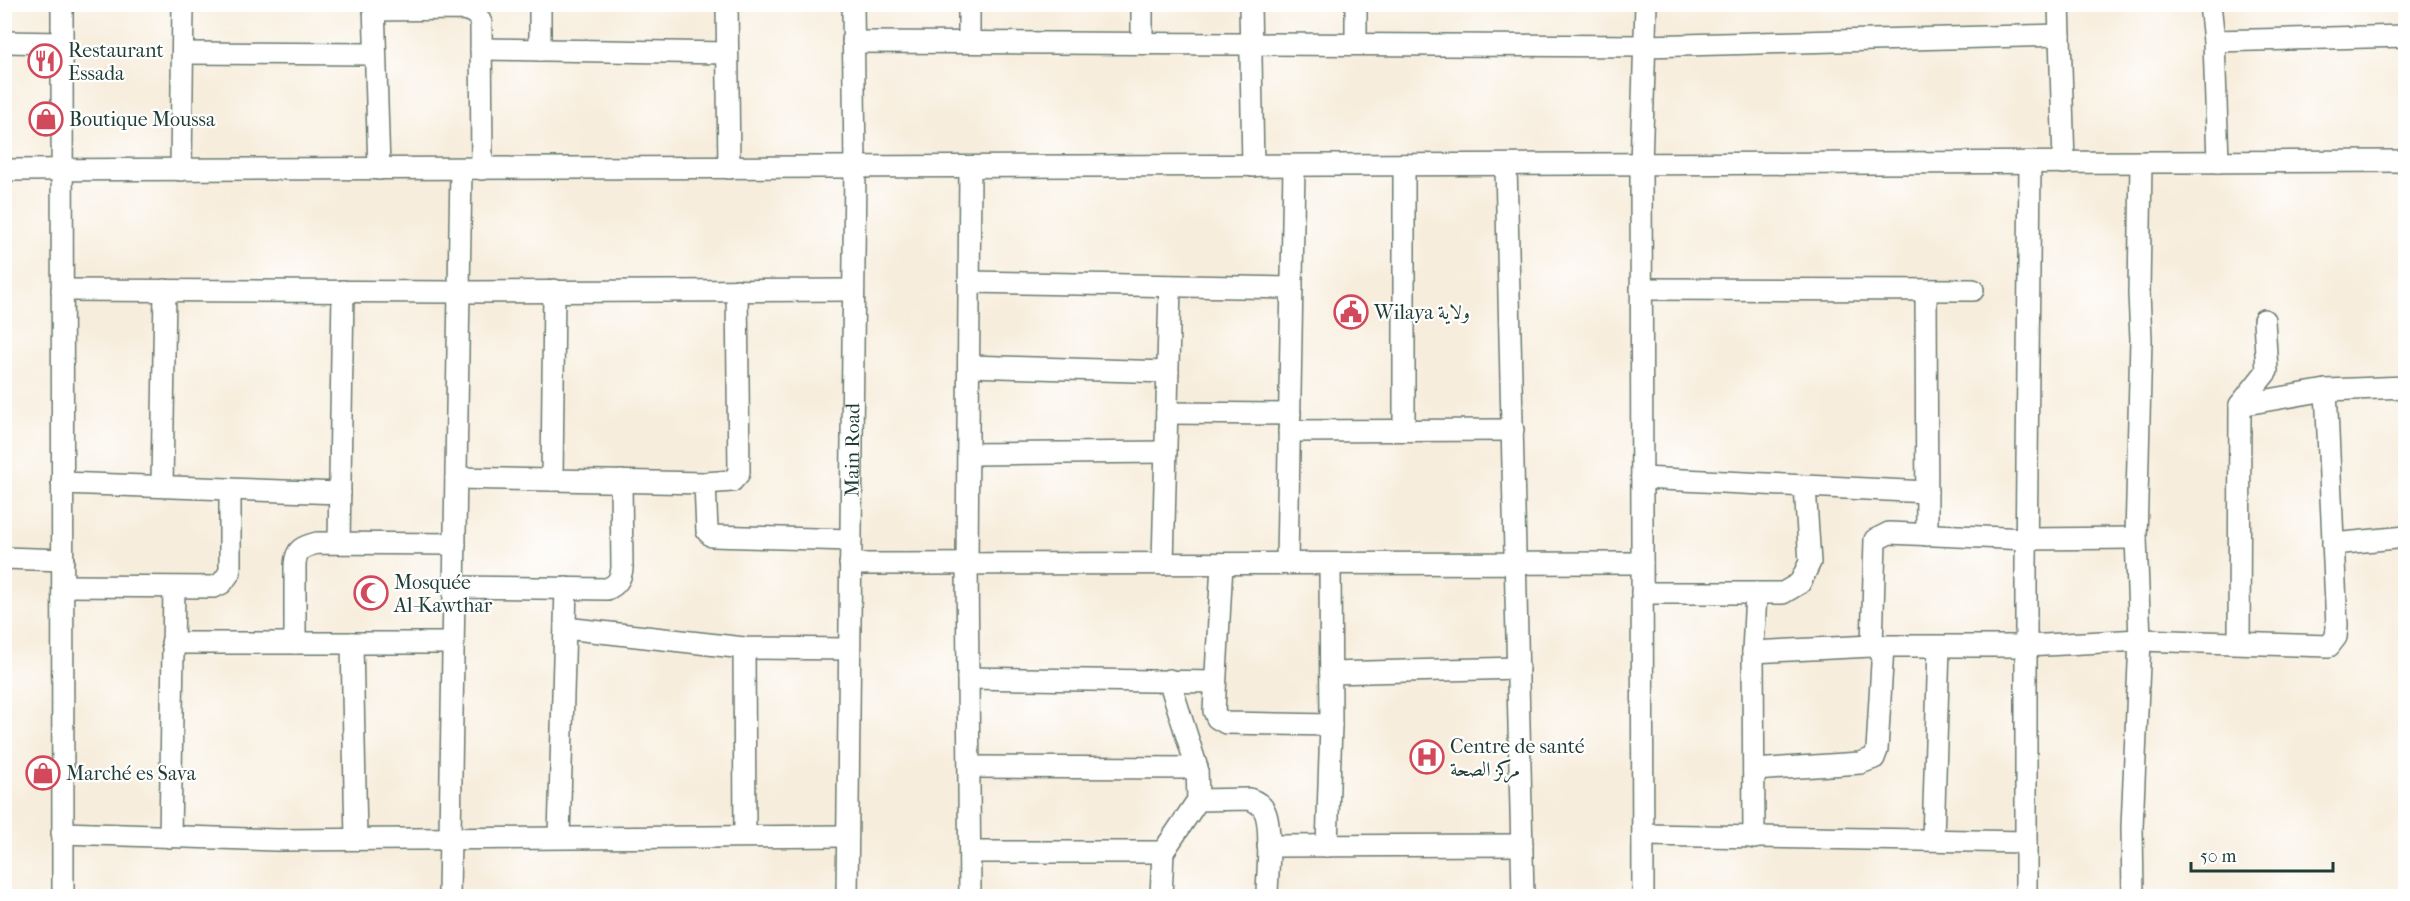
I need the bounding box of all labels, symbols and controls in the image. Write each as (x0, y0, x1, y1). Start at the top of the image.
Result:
place label: Restaurant Essada (68, 39, 164, 85)
restaurant icon: Restaurant Essada (27, 43, 63, 79)
shop icon: Boutique Moussa (28, 101, 64, 137)
place label: Boutique Moussa (69, 108, 216, 131)
public building icon: Wilaya ولاية (1333, 294, 1369, 330)
place label: Wilaya ولاية (1373, 301, 1470, 325)
street label: Main Road (840, 402, 864, 497)
place label: Mosquée Al-Kawthar (393, 571, 493, 617)
mosque icon: Mosquée Al-Kawthar (353, 575, 389, 611)
place label: Centre de santé مركز الصحة (1450, 735, 1585, 783)
hospital icon: Centre de santé مركز الصحة (1409, 739, 1445, 775)
shop icon: Marché es Sava (25, 755, 61, 791)
place label: Marché es Sava (66, 762, 197, 785)
scale bar (2191, 835, 2334, 873)
text: 50 m (2200, 846, 2237, 867)

